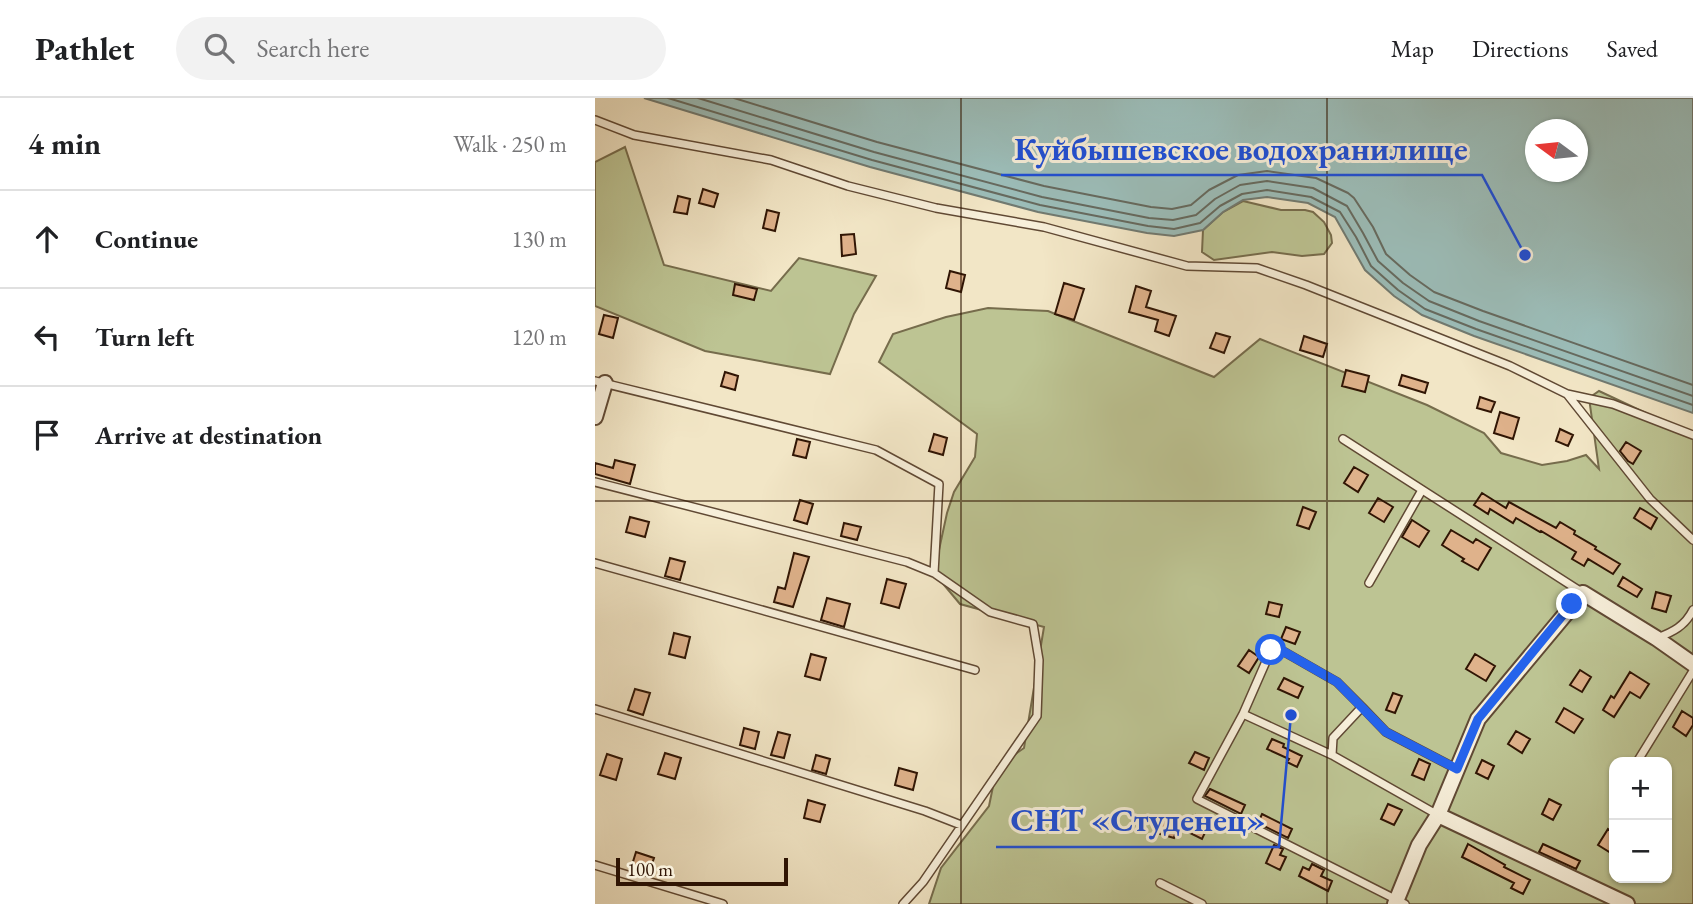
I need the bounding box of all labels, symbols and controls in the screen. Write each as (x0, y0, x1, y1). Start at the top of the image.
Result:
search box (176, 17, 666, 80)
text: Pathlet (35, 27, 134, 70)
icon: search (200, 29, 238, 67)
text: Search here (256, 31, 369, 65)
text: Map (1391, 33, 1434, 64)
text: Directions (1472, 33, 1569, 64)
text: Saved (1607, 33, 1658, 64)
north arrow (1525, 119, 1588, 182)
callout: Куйбышевское водохранилище (1001, 121, 1482, 175)
text: 4 min (28, 124, 101, 163)
text: Куйбышевское водохранилище (1014, 127, 1468, 170)
text: Walk · 250 m (453, 129, 567, 159)
icon: ahead (28, 220, 66, 258)
text: Continue (95, 222, 198, 256)
text: 130 m (511, 224, 567, 254)
icon: left (28, 318, 66, 356)
text: Turn left (95, 320, 194, 354)
text: 120 m (511, 322, 567, 352)
icon: arrive (28, 416, 66, 454)
text: Arrive at destination (95, 418, 322, 452)
route end (1556, 588, 1587, 619)
route start (1255, 634, 1286, 665)
map controls (1609, 757, 1672, 883)
button: + (1609, 757, 1672, 820)
callout: СНТ «Студенец» (996, 793, 1279, 847)
text: СНТ «Студенец» (1010, 798, 1266, 841)
button: − (1609, 820, 1672, 883)
scale bar (616, 855, 787, 887)
text: 100 m (627, 857, 673, 882)

